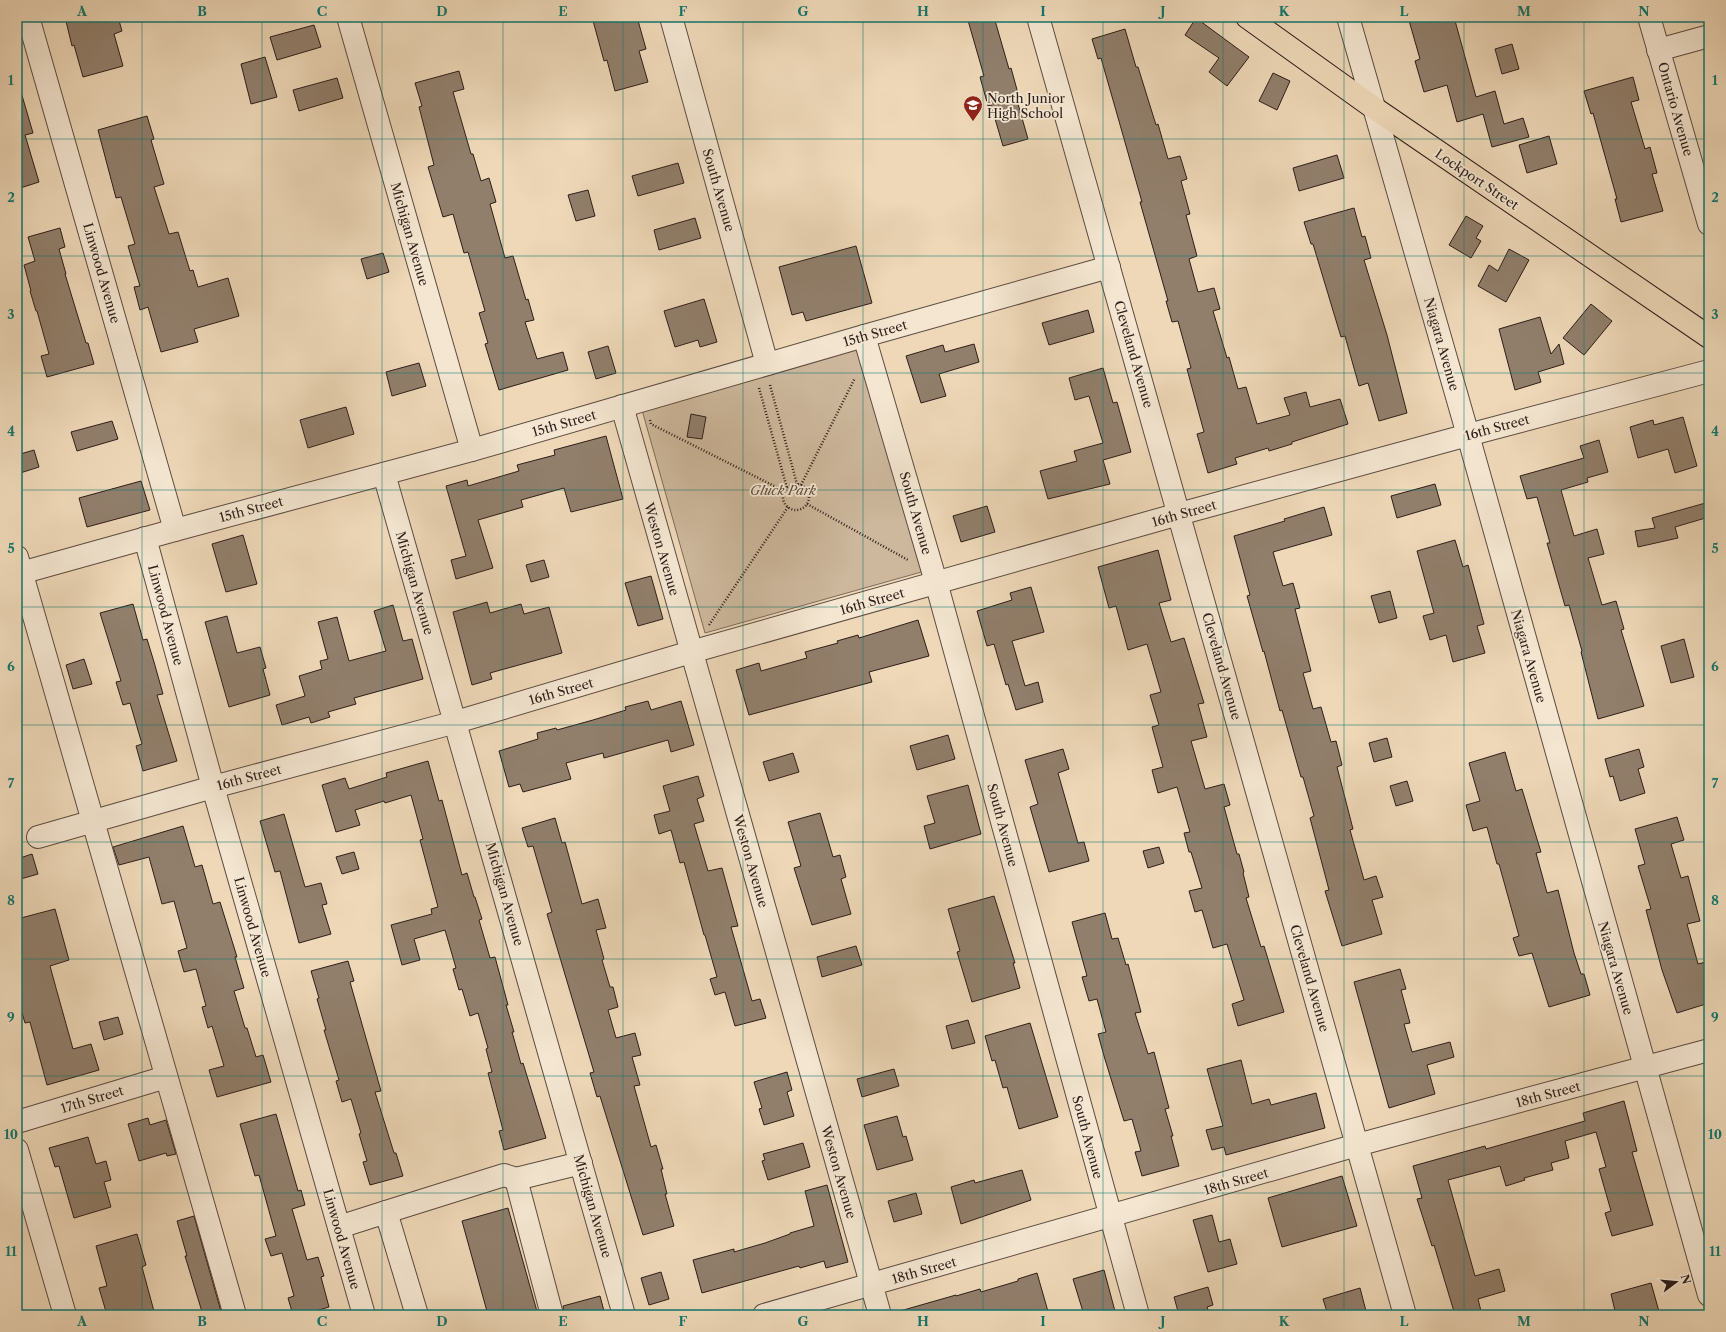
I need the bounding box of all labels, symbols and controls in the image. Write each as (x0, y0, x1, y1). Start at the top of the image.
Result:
text: A (76, 3, 88, 19)
text: B (197, 3, 207, 19)
text: C (317, 3, 327, 19)
text: D (436, 3, 448, 19)
text: E (558, 3, 568, 19)
text: F (679, 3, 688, 19)
text: G (797, 3, 809, 19)
text: H (917, 3, 929, 19)
text: I (1040, 3, 1046, 19)
text: J (1158, 3, 1166, 19)
text: K (1279, 3, 1290, 19)
text: L (1400, 3, 1409, 19)
text: M (1517, 3, 1531, 19)
text: N (1638, 3, 1650, 19)
street label: Ontario Avenue (1655, 60, 1697, 158)
text: 1 (8, 72, 14, 88)
text: 1 (1712, 72, 1718, 88)
place label: North Junior High School (987, 90, 1066, 121)
school or university icon: North Junior High School (962, 94, 984, 122)
street label: Lockport Street (1432, 145, 1522, 213)
street label: South Avenue (700, 147, 738, 233)
street label: Michigan Avenue (388, 180, 432, 288)
text: 2 (7, 189, 15, 205)
text: 2 (1711, 189, 1719, 205)
street label: Linwood Avenue (80, 221, 124, 325)
street label: Niagara Avenue (1421, 295, 1463, 393)
street label: Cleveland Avenue (1111, 299, 1157, 409)
text: 3 (7, 306, 15, 322)
text: 3 (1711, 306, 1719, 322)
street label: 15th Street (841, 316, 909, 350)
street label: 15th Street (530, 406, 598, 440)
street label: 16th Street (1463, 411, 1531, 443)
text: 4 (7, 423, 15, 439)
text: 4 (1711, 423, 1719, 439)
street label: South Avenue (897, 470, 935, 556)
park label: Gluck Park (750, 482, 816, 498)
street label: 15th Street (217, 493, 285, 525)
street label: 16th Street (1150, 496, 1218, 530)
street label: Weston Avenue (641, 500, 683, 597)
street label: Michigan Avenue (393, 529, 437, 637)
text: 5 (7, 540, 15, 556)
text: 5 (1711, 540, 1719, 556)
street label: Linwood Avenue (145, 563, 187, 667)
street label: 16th Street (838, 584, 906, 618)
street label: Niagara Avenue (1508, 607, 1550, 705)
street label: Cleveland Avenue (1199, 611, 1245, 721)
text: 6 (7, 658, 15, 674)
text: 6 (1711, 658, 1719, 674)
street label: 16th Street (527, 674, 595, 708)
street label: 16th Street (215, 761, 283, 793)
text: 7 (8, 775, 15, 791)
text: 7 (1712, 775, 1719, 791)
street label: South Avenue (984, 782, 1022, 868)
street label: Weston Avenue (730, 812, 772, 909)
street label: Michigan Avenue (483, 840, 527, 948)
street label: Linwood Avenue (231, 875, 275, 979)
text: 8 (7, 892, 15, 908)
text: 8 (1711, 892, 1719, 908)
street label: Niagara Avenue (1595, 919, 1637, 1017)
street label: Cleveland Avenue (1287, 923, 1333, 1033)
text: 9 (7, 1009, 15, 1025)
text: 9 (1711, 1009, 1719, 1025)
street label: 18th Street (1514, 1078, 1582, 1110)
street label: 17th Street (59, 1082, 126, 1116)
street label: South Avenue (1069, 1094, 1107, 1180)
street label: Weston Avenue (818, 1123, 860, 1220)
text: 10 (4, 1126, 18, 1142)
text: 10 (1708, 1126, 1722, 1142)
street label: Michigan Avenue (571, 1152, 615, 1260)
street label: 18th Street (1202, 1164, 1270, 1198)
street label: Linwood Avenue (320, 1187, 364, 1291)
text: 11 (5, 1243, 17, 1259)
text: 11 (1709, 1243, 1721, 1259)
street label: 18th Street (890, 1253, 958, 1287)
north arrow (1656, 1262, 1696, 1302)
text: N (1678, 1273, 1694, 1286)
text: A (76, 1313, 88, 1329)
text: B (197, 1313, 207, 1329)
text: C (317, 1313, 327, 1329)
text: D (436, 1313, 448, 1329)
text: E (558, 1313, 568, 1329)
text: F (679, 1313, 688, 1329)
text: G (797, 1313, 809, 1329)
text: H (917, 1313, 929, 1329)
text: I (1040, 1313, 1046, 1329)
text: J (1158, 1313, 1166, 1329)
text: K (1279, 1313, 1290, 1329)
text: L (1400, 1313, 1409, 1329)
text: M (1517, 1313, 1531, 1329)
text: N (1638, 1313, 1650, 1329)

